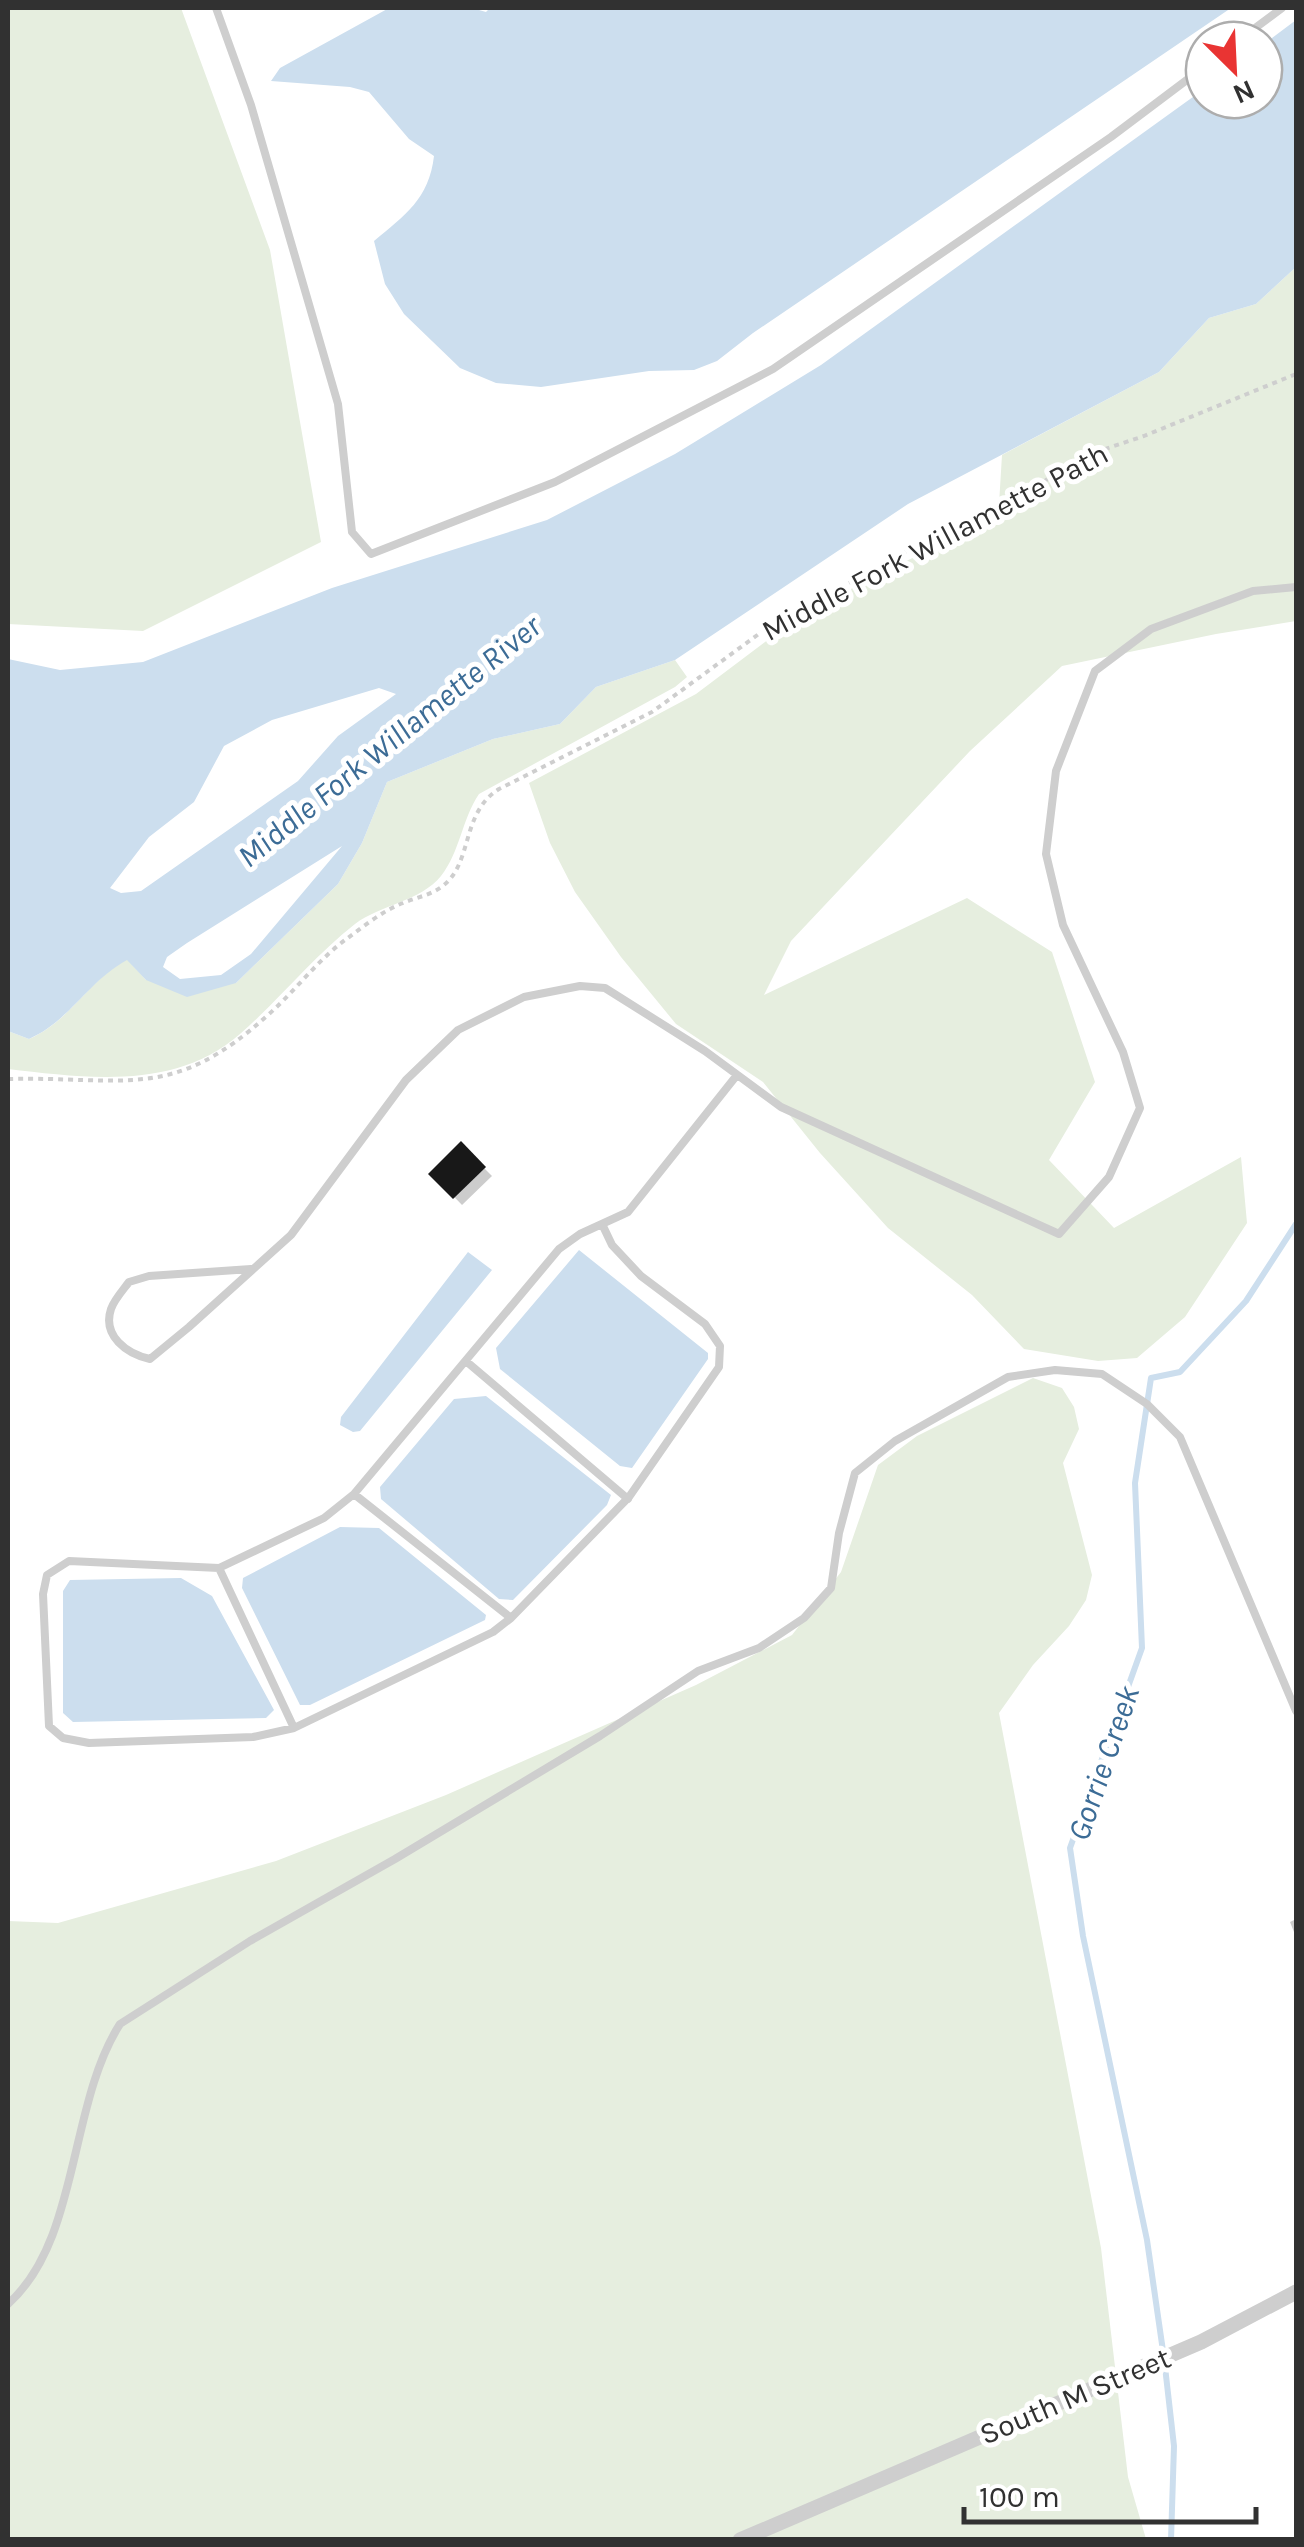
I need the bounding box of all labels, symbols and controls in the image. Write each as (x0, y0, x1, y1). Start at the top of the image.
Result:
north arrow (1184, 20, 1284, 120)
text: N (1228, 73, 1260, 112)
street label: Middle Fork Willamette Path (756, 435, 1114, 649)
water label: Middle Fork Willamette River (230, 607, 549, 875)
water label: Gorrie Creek (1060, 1680, 1147, 1845)
street label: South M Street (974, 2340, 1176, 2452)
scale bar (964, 2462, 1256, 2524)
text: 100 m (979, 2479, 1060, 2515)

